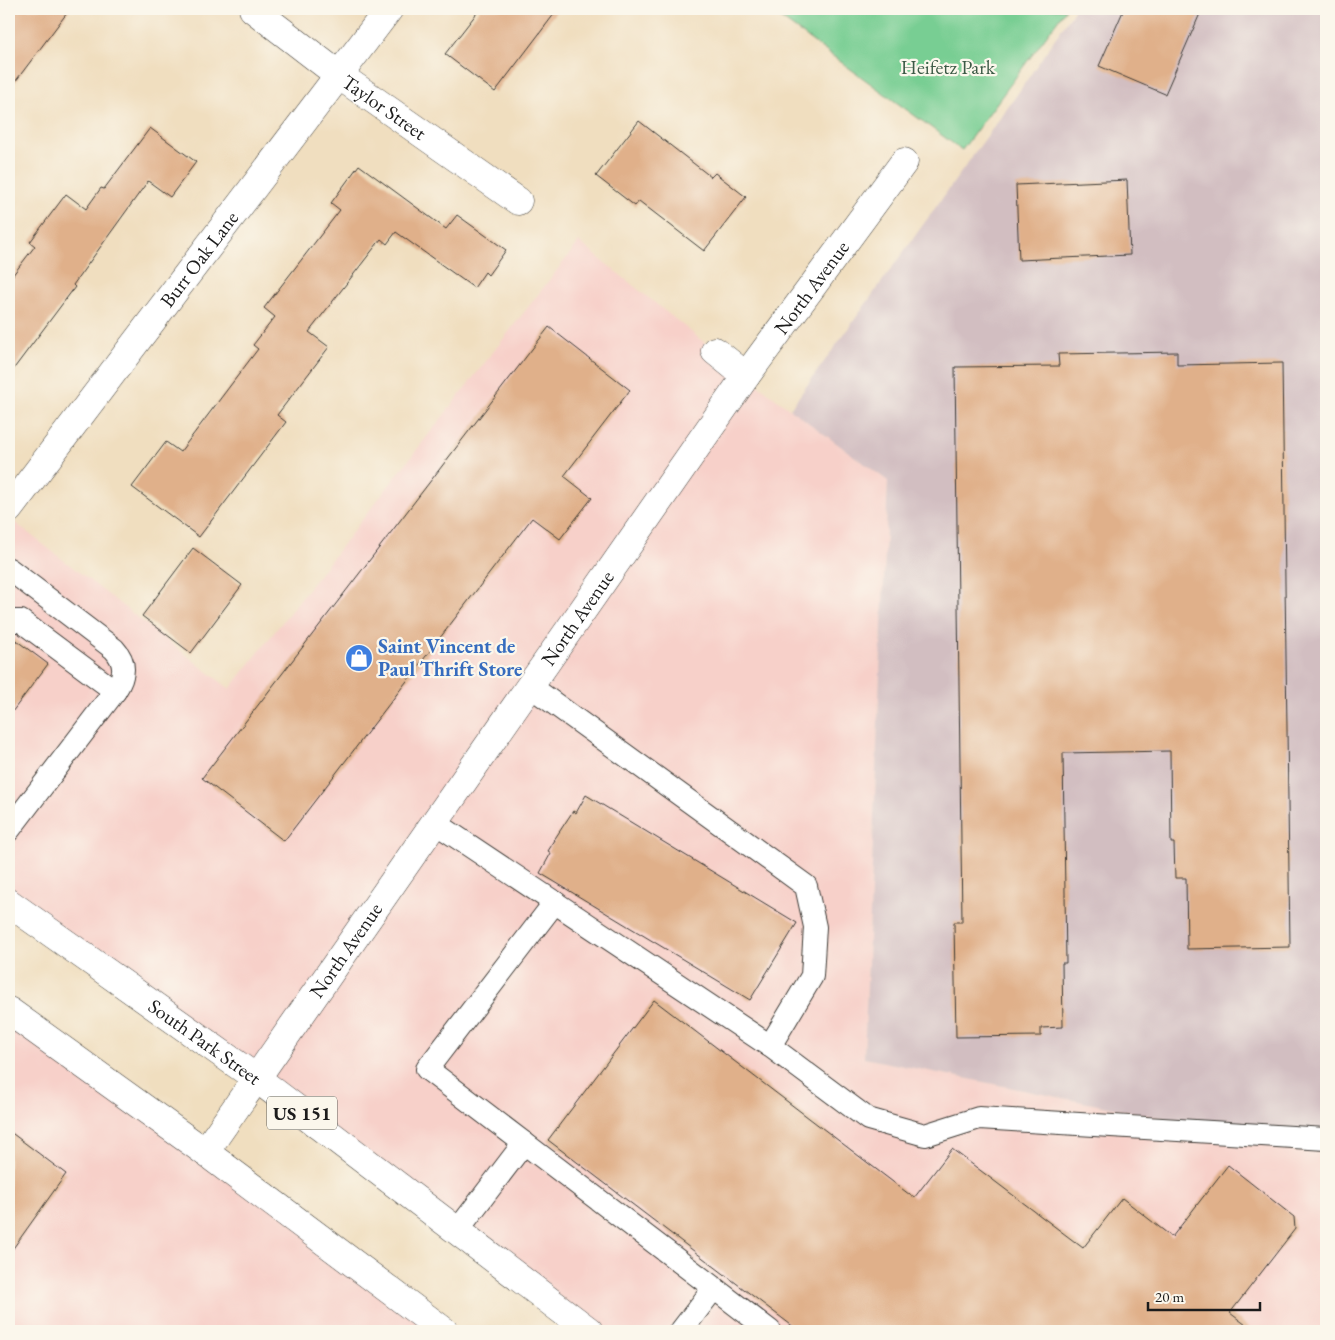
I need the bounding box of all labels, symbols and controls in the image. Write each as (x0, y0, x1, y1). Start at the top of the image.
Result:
park label: Heifetz Park (901, 54, 996, 80)
street label: Taylor Street (337, 69, 432, 146)
street label: Burr Oak Lane (154, 205, 244, 312)
street label: North Avenue (768, 235, 855, 340)
street label: North Avenue (535, 565, 620, 671)
place label: Saint Vincent de Paul Thrift Store (378, 633, 522, 682)
shop icon: Saint Vincent de Paul Thrift Store (344, 643, 374, 673)
street label: North Avenue (303, 897, 388, 1003)
street label: South Park Street (143, 993, 267, 1091)
road number: US 151 (267, 1096, 337, 1130)
scale bar (1148, 1280, 1260, 1312)
text: 20 m (1155, 1287, 1184, 1306)

